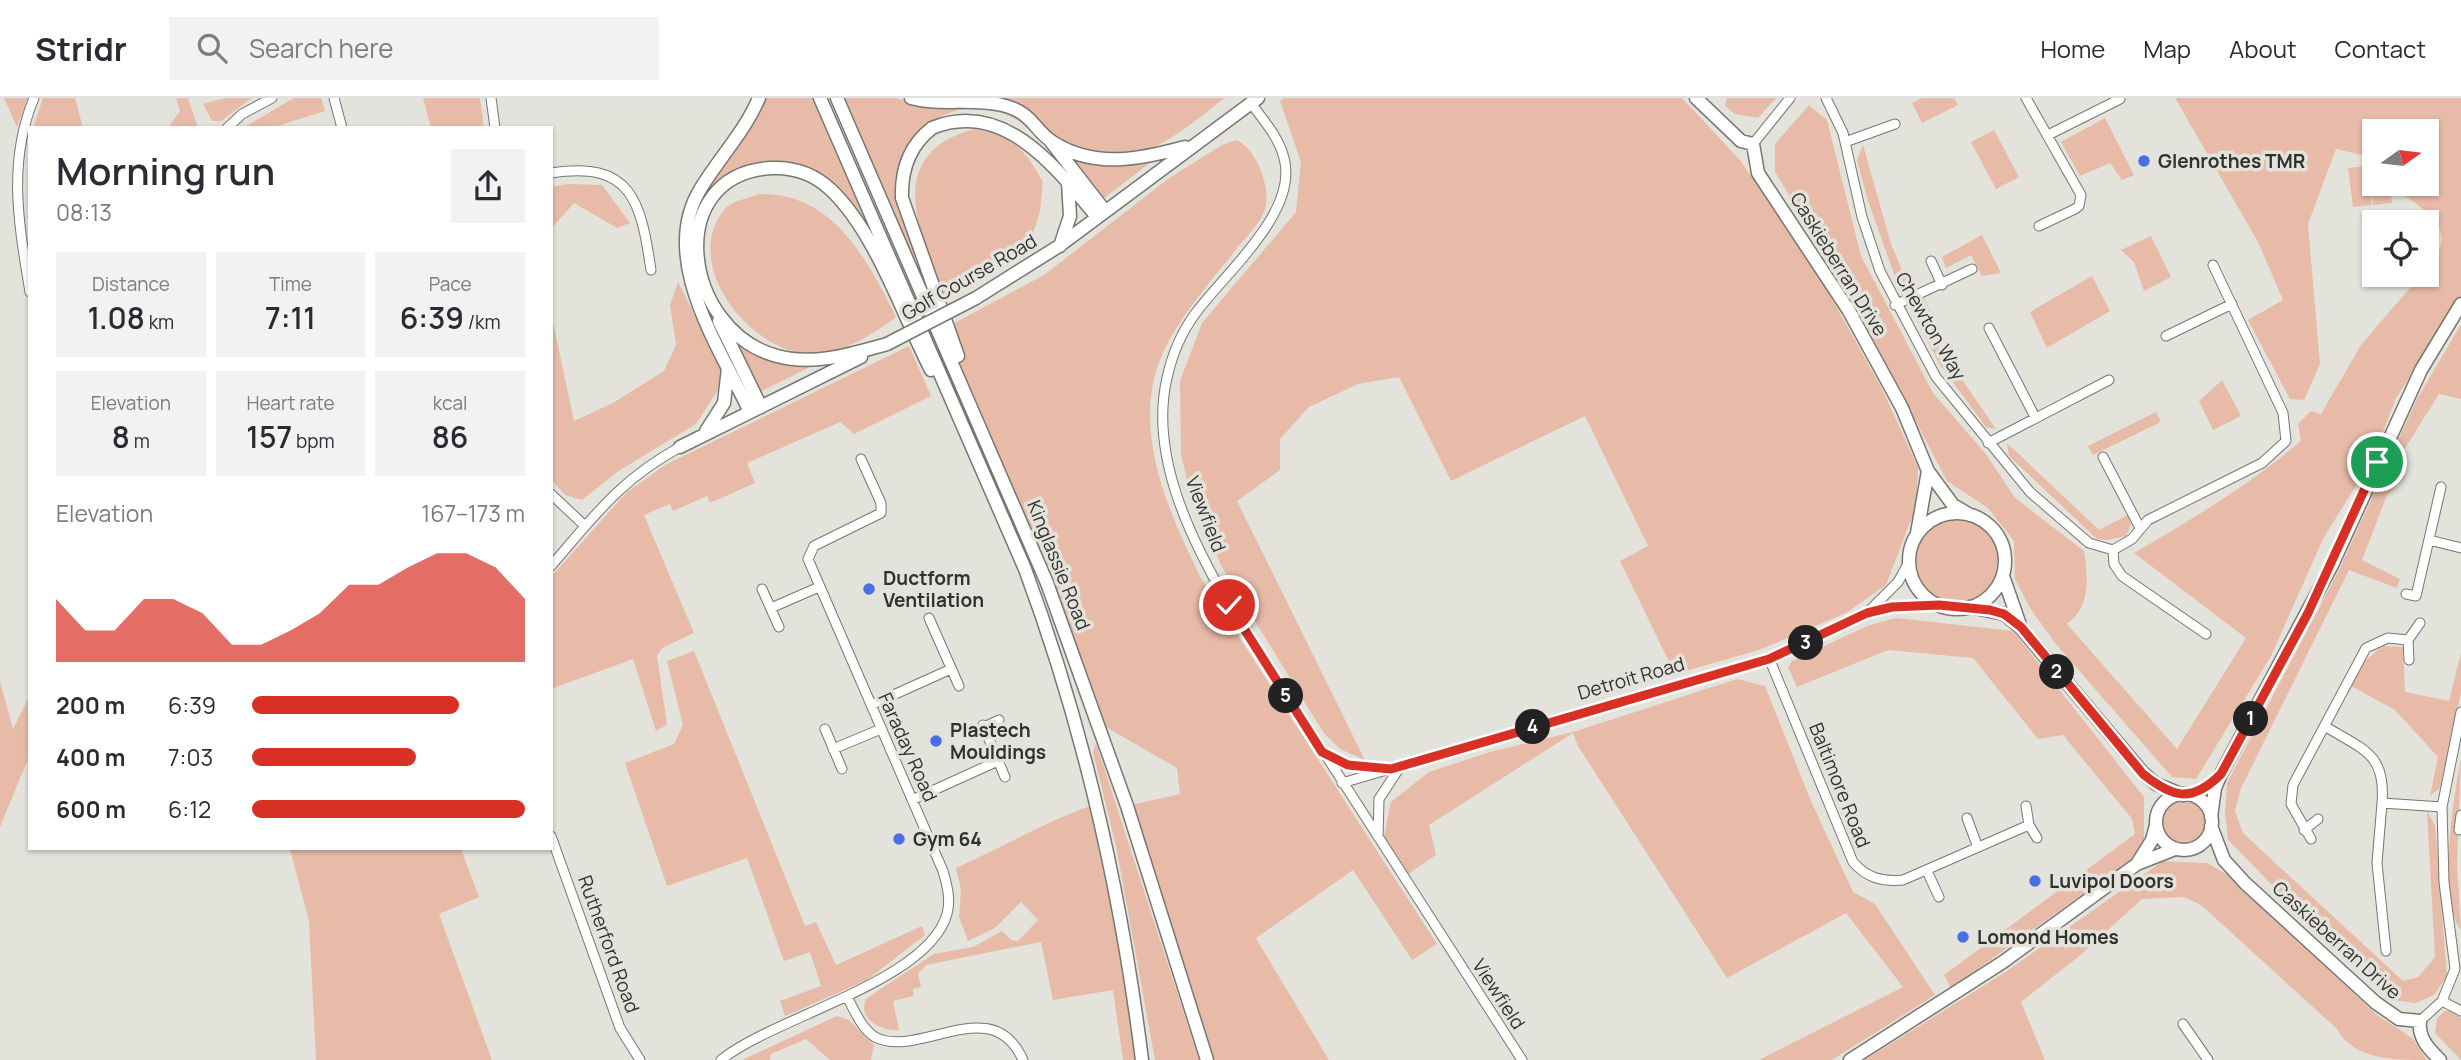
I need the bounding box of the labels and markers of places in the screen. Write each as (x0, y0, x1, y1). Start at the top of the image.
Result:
place label: Glenrothes TMR (2158, 148, 2305, 174)
marker: Glenrothes TMR (2136, 153, 2152, 169)
pin (2347, 432, 2407, 492)
place label: Ductform Ventilation (883, 565, 984, 613)
pin (1199, 575, 1259, 635)
marker: Ductform Ventilation (861, 581, 877, 597)
pin: 3 (1788, 626, 1824, 660)
pin: 2 (2039, 654, 2074, 690)
pin: 5 (1268, 678, 1304, 714)
pin: 1 (2234, 702, 2268, 736)
pin: 4 (1516, 710, 1550, 744)
place label: Plastech Mouldings (950, 717, 1046, 765)
marker: Plastech Mouldings (928, 733, 944, 749)
place label: Gym 64 (913, 826, 982, 852)
marker: Gym 64 (891, 831, 907, 847)
place label: Luvipol Doors (2049, 868, 2174, 894)
marker: Luvipol Doors (2027, 873, 2043, 889)
place label: Lomond Homes (1977, 924, 2119, 950)
marker: Lomond Homes (1955, 929, 1971, 945)

